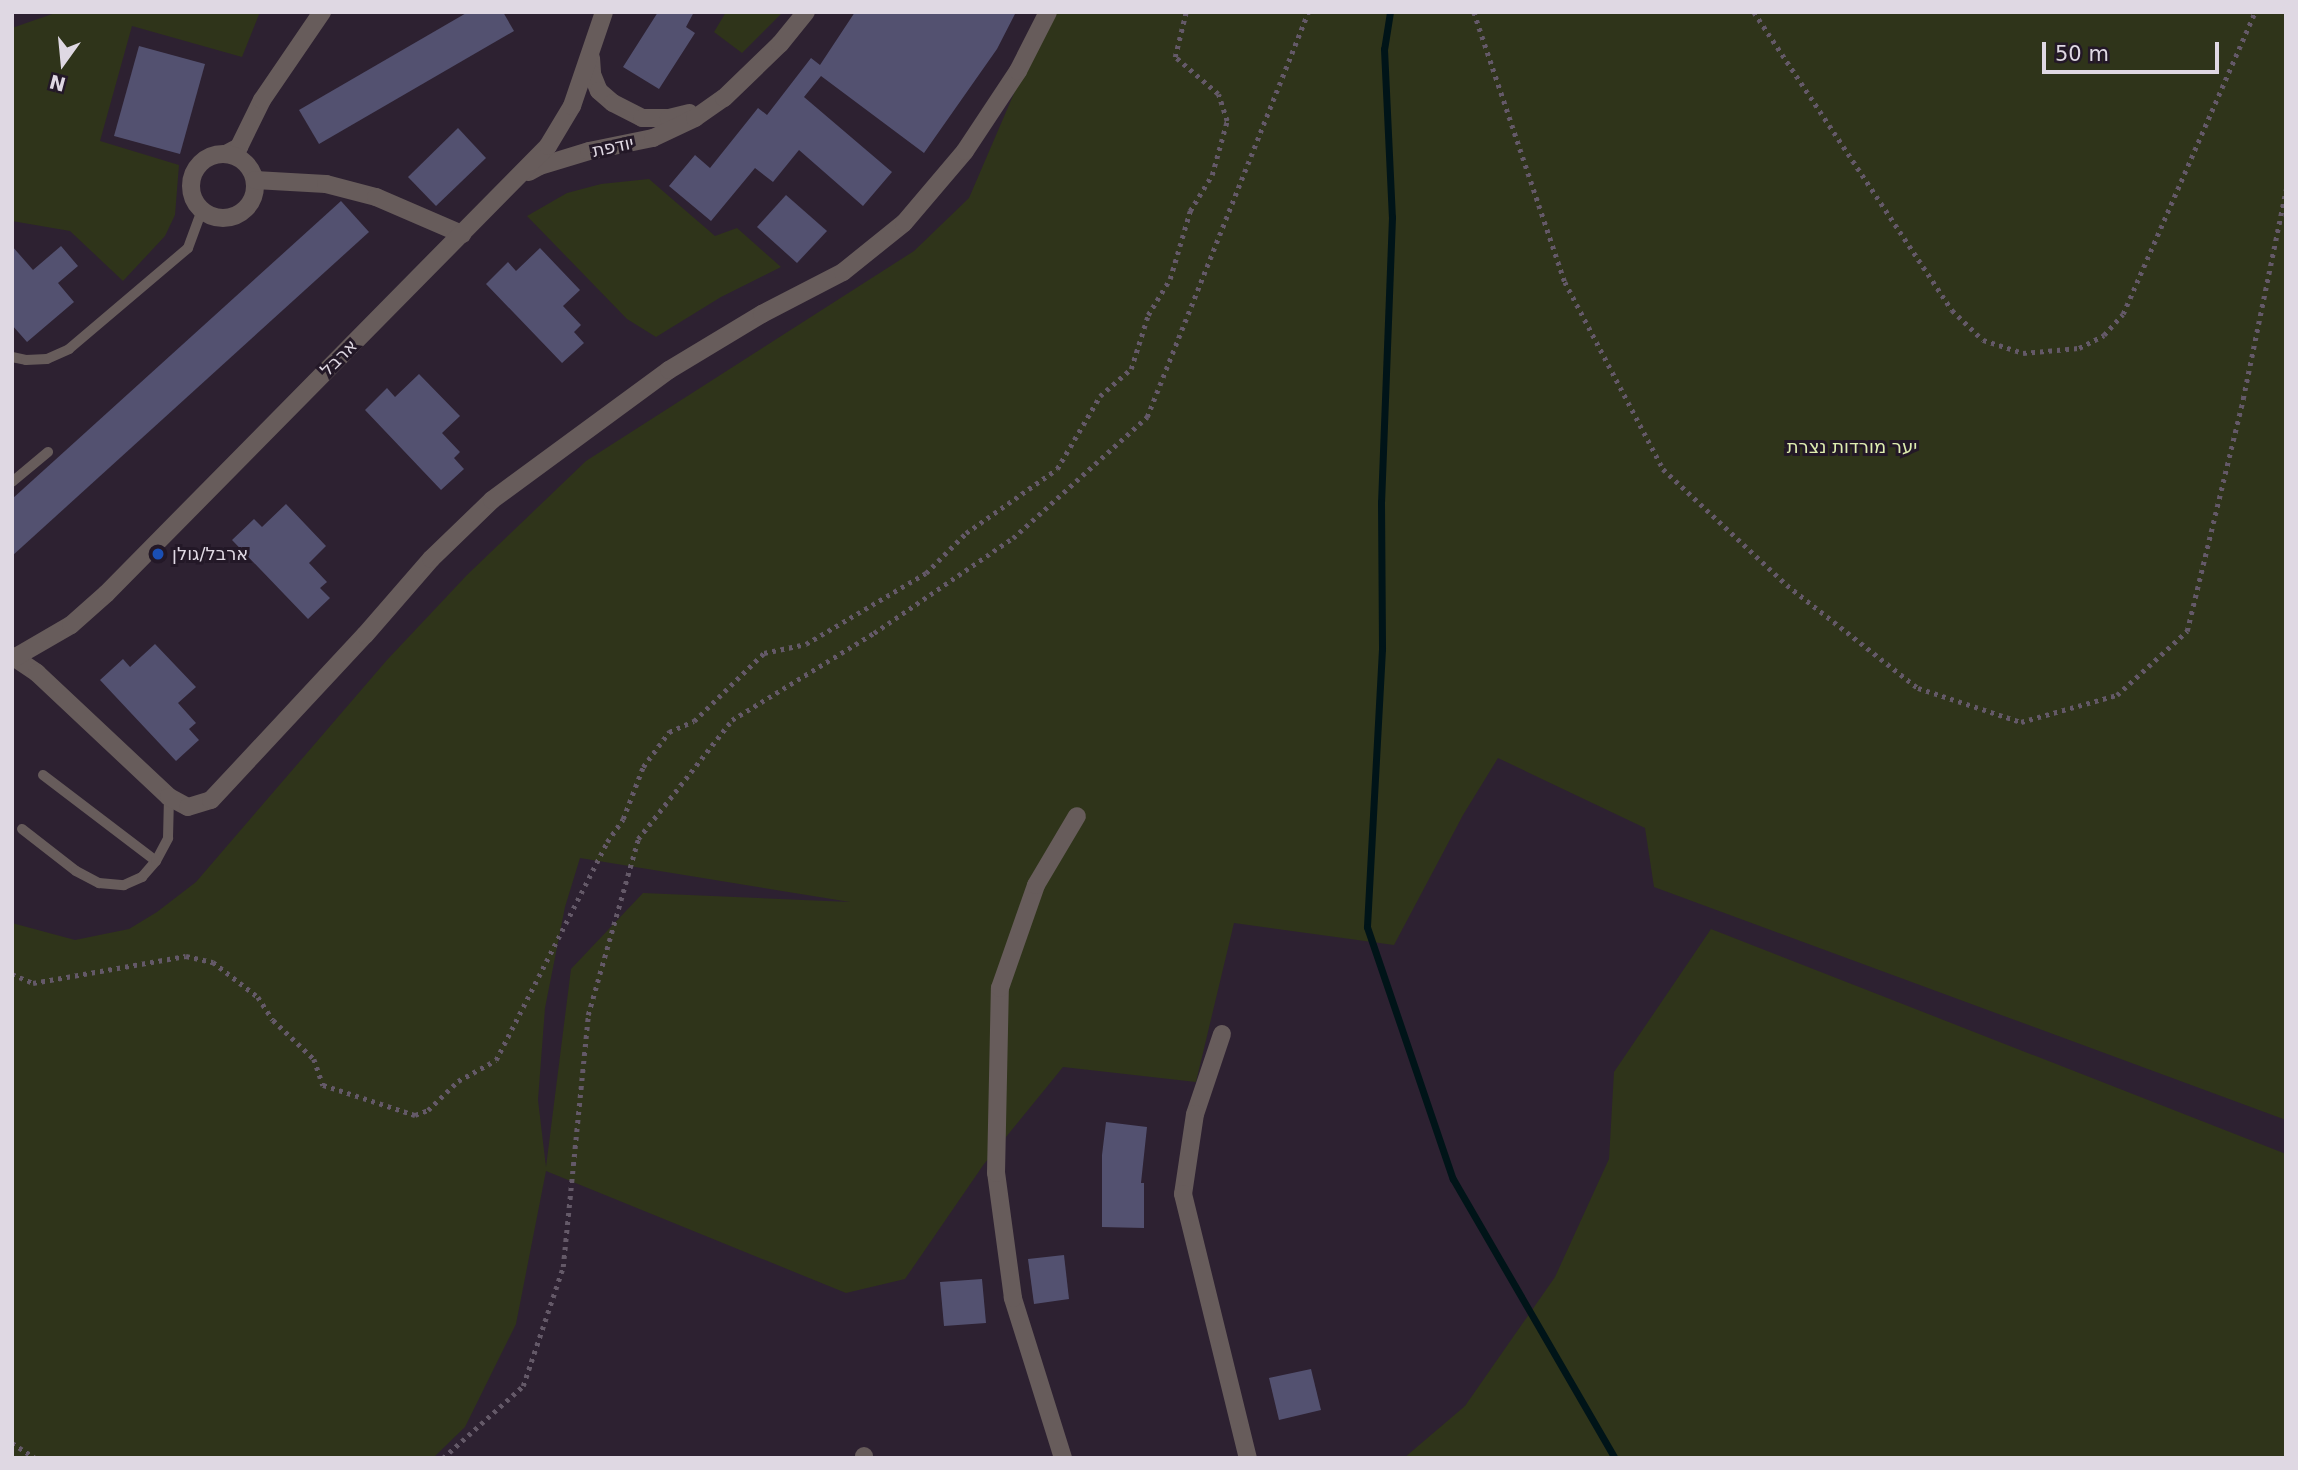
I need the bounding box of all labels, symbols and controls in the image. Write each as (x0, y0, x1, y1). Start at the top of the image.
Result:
north arrow (28, 28, 98, 98)
scale bar (2046, 28, 2223, 72)
text: 50 m (2055, 42, 2109, 66)
text: N (47, 71, 68, 96)
street label: יודפת (590, 132, 636, 162)
street label: ארבל (316, 335, 362, 381)
park label: יער מורדות נצרת (1787, 436, 1917, 458)
place label: ארבל/גולן (172, 543, 248, 565)
marker: ארבל/גולן (150, 546, 166, 562)

